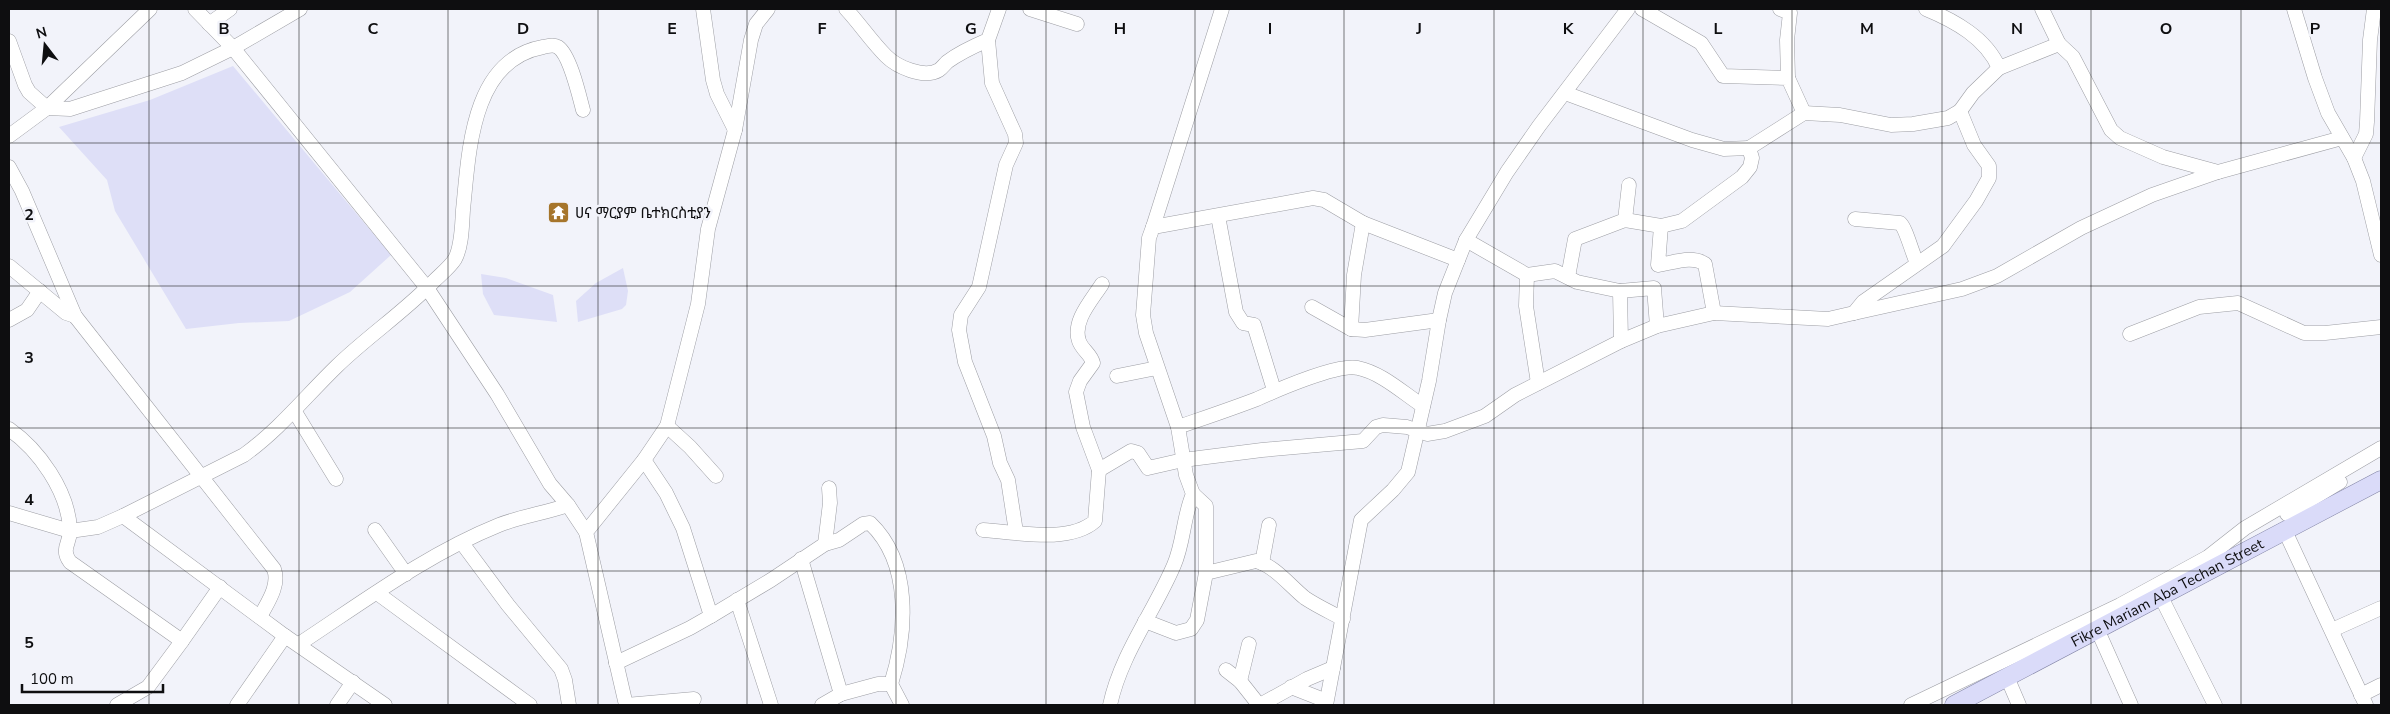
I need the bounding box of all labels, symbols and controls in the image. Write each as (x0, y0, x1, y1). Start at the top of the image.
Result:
text: B (218, 18, 230, 40)
text: C (368, 18, 379, 40)
text: D (517, 18, 529, 40)
text: E (667, 18, 677, 40)
text: F (818, 18, 827, 40)
text: G (965, 18, 977, 40)
text: H (1114, 18, 1126, 40)
text: I (1268, 18, 1272, 40)
text: J (1415, 18, 1422, 40)
text: K (1563, 18, 1575, 40)
text: L (1714, 18, 1723, 40)
text: M (1860, 18, 1874, 40)
text: N (2011, 18, 2023, 40)
text: O (2160, 18, 2172, 40)
text: P (2310, 18, 2320, 40)
north arrow (20, 20, 70, 70)
text: N (34, 22, 49, 44)
temple icon: ሀና ማርያም ቤተክርስቲያን (547, 201, 571, 225)
place label: ሀና ማርያም ቤተክርስቲያን (575, 203, 711, 223)
text: 2 (24, 204, 34, 226)
text: 3 (24, 347, 34, 369)
text: 4 (24, 489, 34, 511)
street label: Fikre Mariam Aba Techan Street (2068, 533, 2268, 652)
text: 5 (24, 632, 34, 654)
scale bar (22, 662, 164, 694)
text: 100 m (30, 669, 74, 689)

